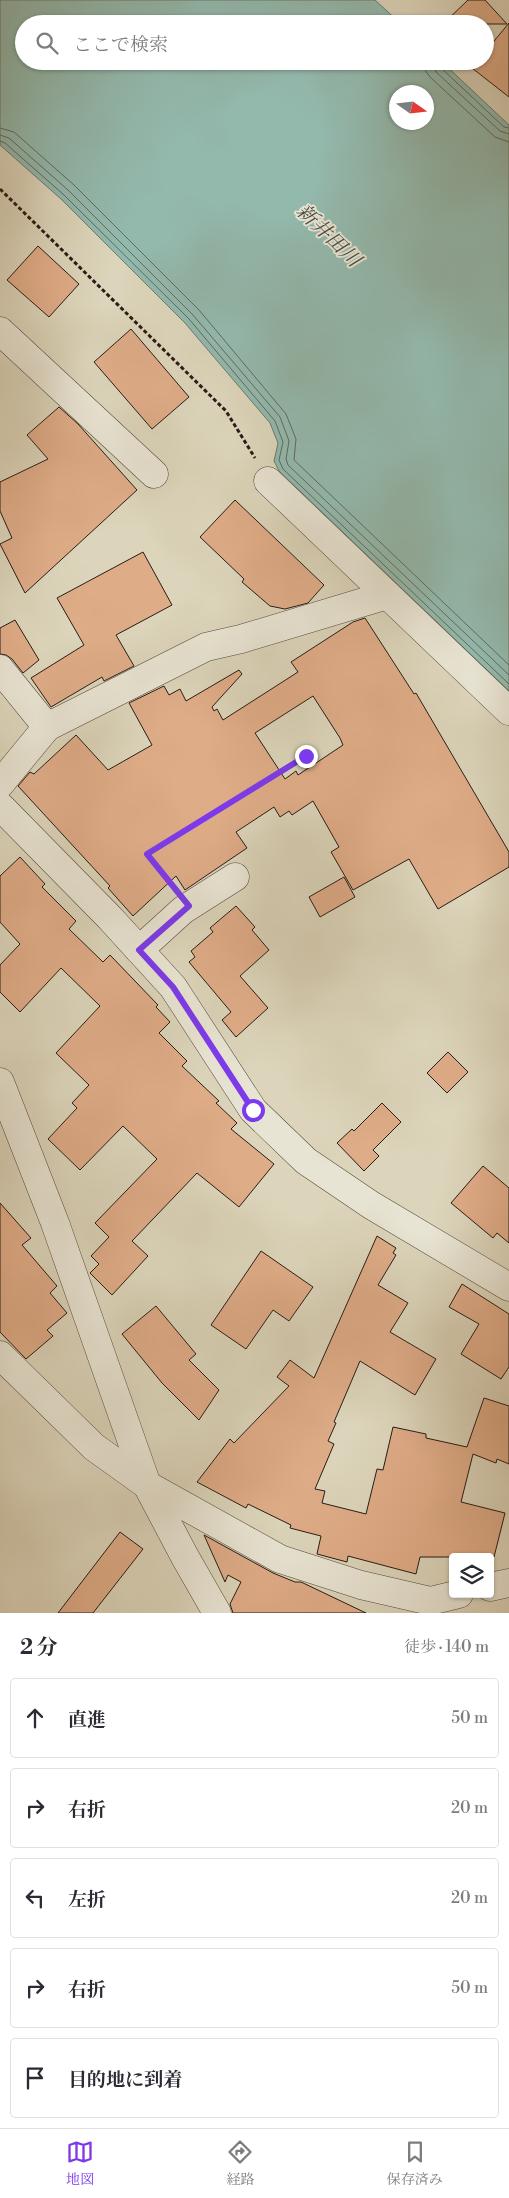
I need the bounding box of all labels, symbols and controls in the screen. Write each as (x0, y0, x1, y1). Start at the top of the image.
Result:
search box (15, 15, 494, 70)
icon: search (33, 29, 61, 57)
text: ここで検索 (73, 33, 168, 57)
north arrow (389, 85, 434, 130)
water label: 新井田川 (291, 199, 367, 274)
route end (295, 745, 318, 768)
route start (242, 1099, 265, 1122)
map controls (449, 1553, 494, 1598)
button: layers (449, 1553, 494, 1598)
text: 2 分 (20, 1635, 58, 1661)
text: 徒歩 · 140 m (404, 1637, 489, 1657)
icon: ahead (21, 1704, 49, 1732)
text: 直進 (68, 1708, 106, 1732)
text: 50 m (451, 1708, 488, 1728)
icon: right (21, 1794, 49, 1822)
text: 右折 (68, 1798, 106, 1822)
text: 20 m (451, 1798, 488, 1818)
icon: left (21, 1884, 49, 1912)
text: 左折 (68, 1888, 106, 1912)
text: 20 m (451, 1888, 488, 1908)
icon: right (21, 1974, 49, 2002)
text: 右折 (68, 1978, 106, 2002)
text: 50 m (451, 1978, 488, 1998)
icon: arrive (21, 2064, 49, 2092)
text: 目的地に到着 (68, 2068, 182, 2092)
tab: 地図 (66, 2138, 94, 2189)
tab: 経路 (226, 2138, 254, 2189)
tab: 保存済み (387, 2138, 443, 2189)

